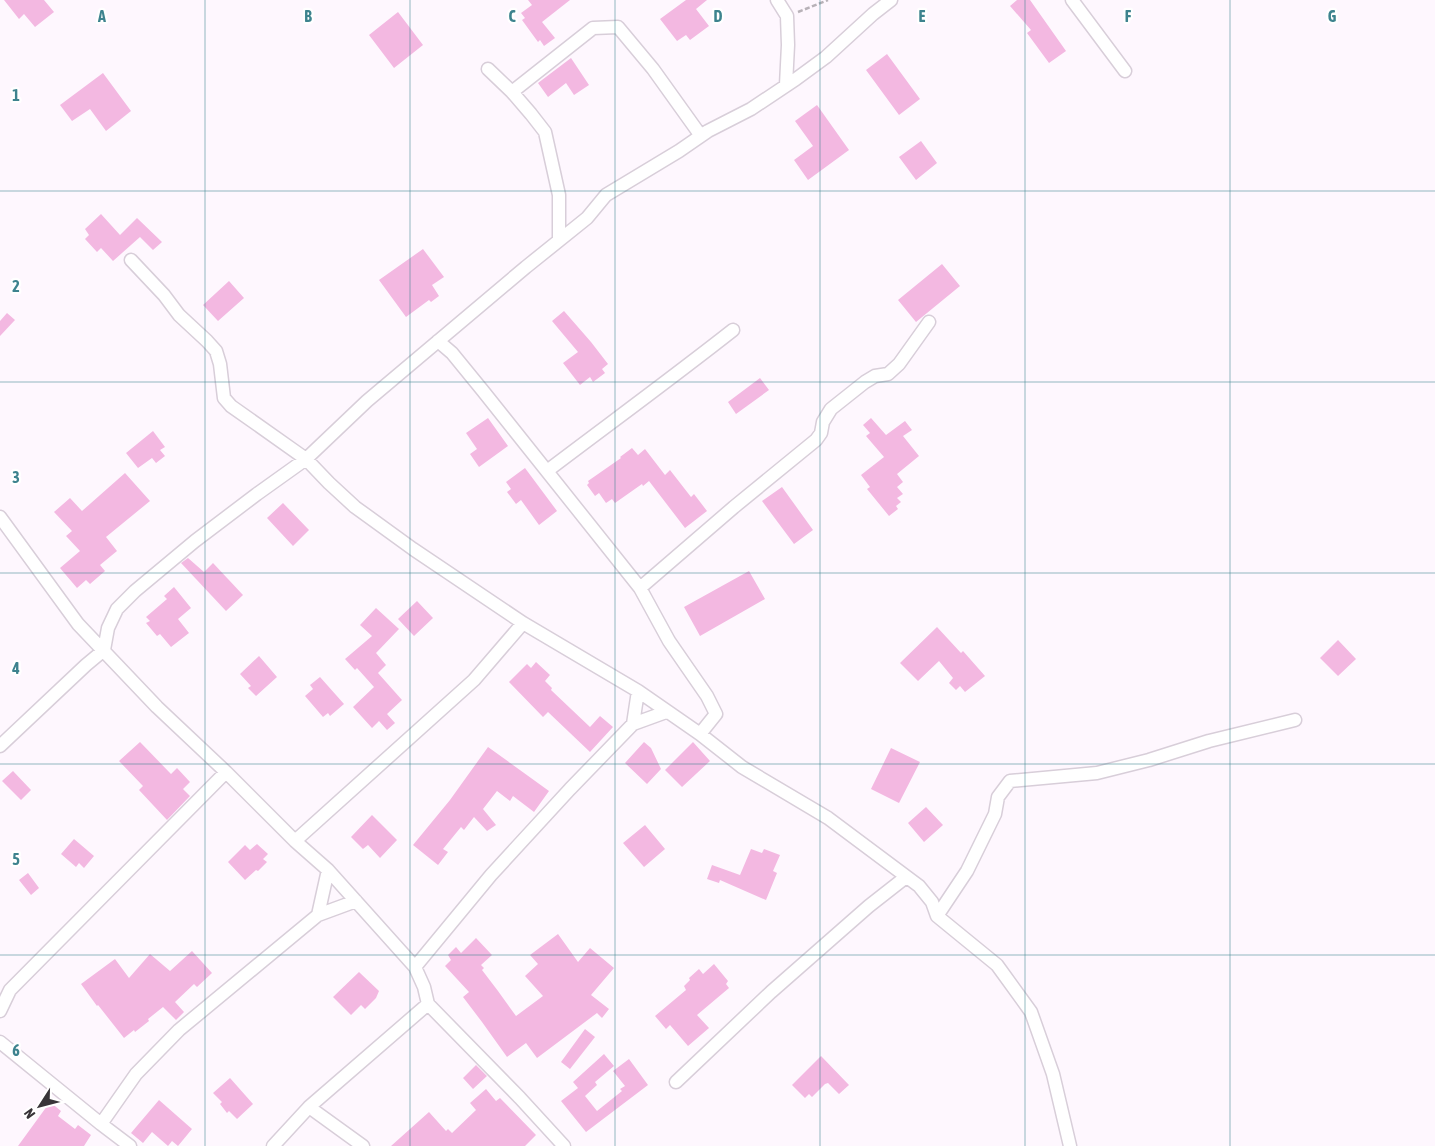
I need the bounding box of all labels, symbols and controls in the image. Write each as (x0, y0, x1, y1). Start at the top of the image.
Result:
text: A (97, 7, 106, 25)
text: B (304, 7, 312, 25)
text: C (508, 7, 516, 25)
text: D (714, 7, 723, 25)
text: E (919, 7, 926, 25)
text: F (1125, 7, 1132, 25)
text: G (1328, 7, 1337, 25)
text: 1 (12, 86, 20, 104)
text: 2 (12, 277, 20, 295)
text: 3 (12, 468, 20, 486)
text: 4 (11, 659, 20, 677)
text: 5 (12, 850, 20, 868)
text: 6 (12, 1041, 20, 1059)
north arrow (15, 1081, 65, 1131)
text: N (21, 1106, 38, 1122)

